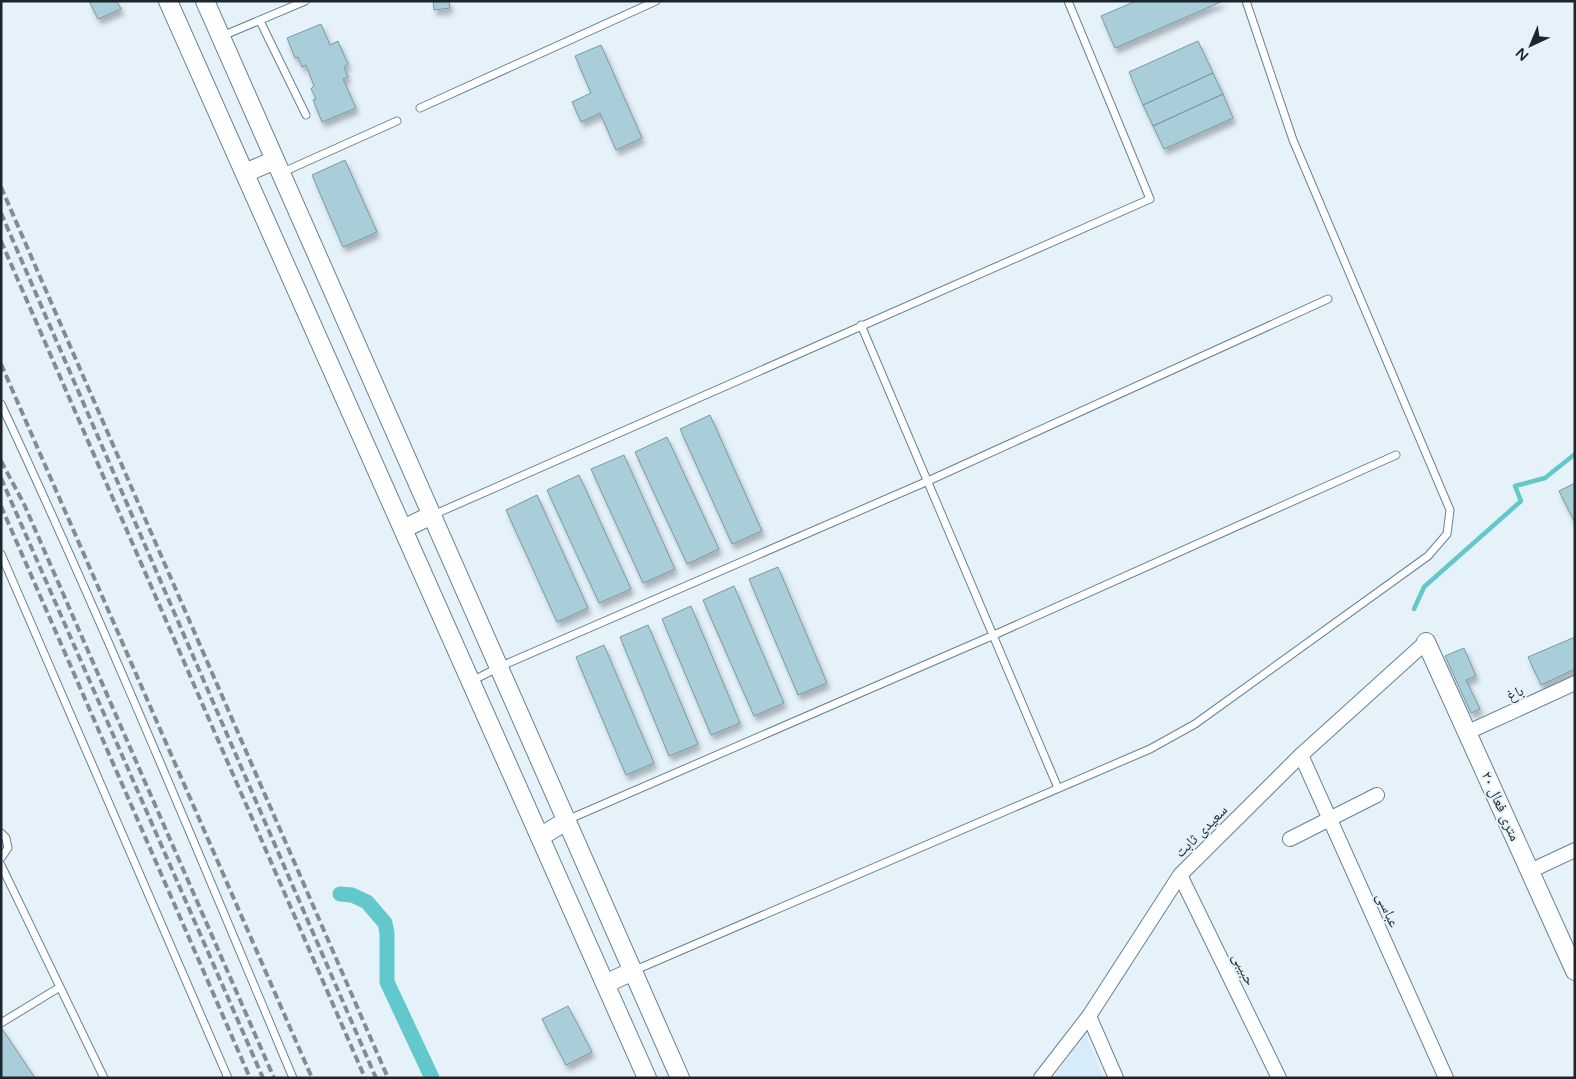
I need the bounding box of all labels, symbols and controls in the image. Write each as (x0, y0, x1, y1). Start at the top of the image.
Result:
north arrow (1506, 20, 1556, 70)
text: N (1512, 44, 1532, 64)
street label: باغ (1503, 681, 1527, 706)
street label: ۲۰ متری فعال (1477, 769, 1524, 844)
street label: سعیدی ثابت (1171, 801, 1232, 862)
street label: عباسی (1372, 890, 1404, 931)
street label: حبیبی (1228, 950, 1260, 989)

